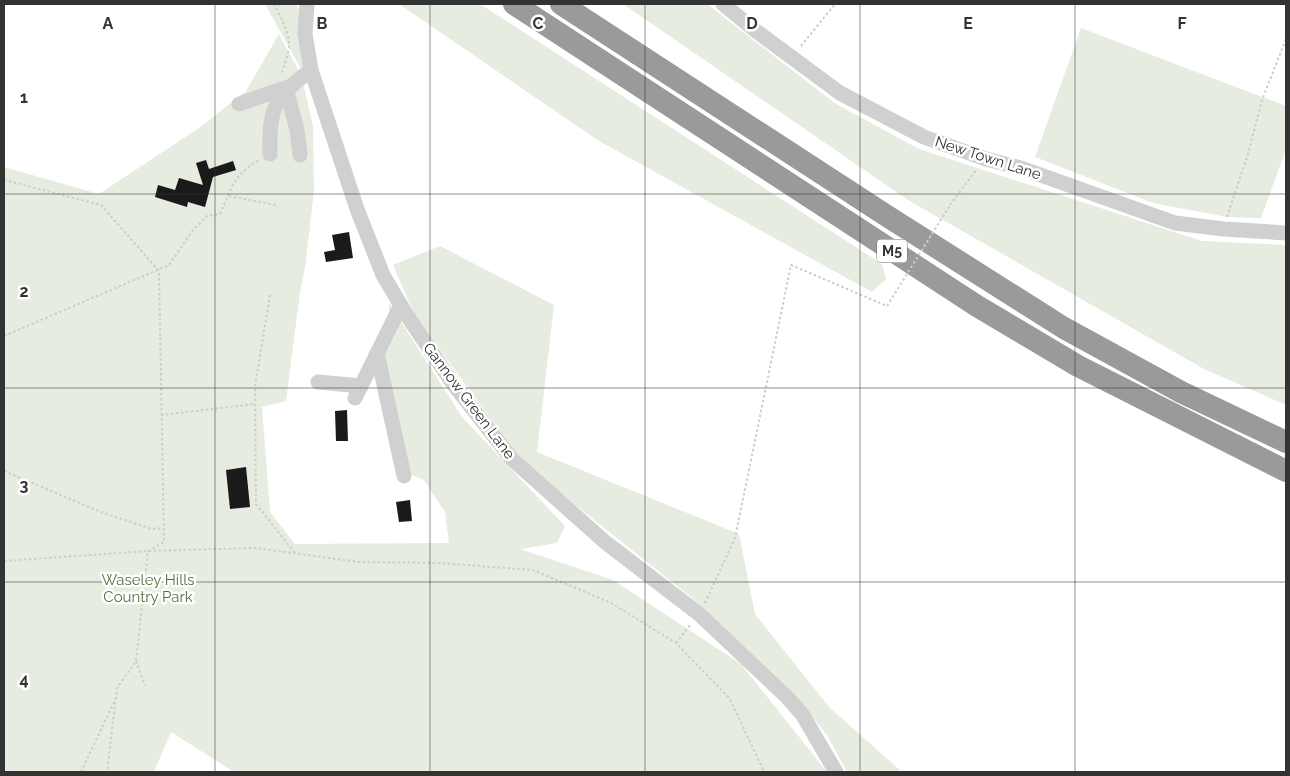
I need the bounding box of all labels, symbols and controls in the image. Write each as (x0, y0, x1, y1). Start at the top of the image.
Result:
text: A (103, 14, 114, 33)
text: B (317, 14, 328, 33)
text: C (533, 14, 544, 33)
text: D (746, 14, 758, 33)
text: E (963, 14, 973, 33)
text: F (1177, 14, 1187, 33)
text: 1 (20, 88, 28, 107)
street label: New Town Lane (933, 132, 1044, 184)
road number: M5 (877, 240, 907, 262)
text: 2 (19, 282, 29, 301)
street label: Gannow Green Lane (419, 339, 519, 463)
text: 3 (20, 476, 29, 495)
park label: Waseley Hills Country Park (101, 571, 195, 606)
text: 4 (19, 670, 29, 689)

